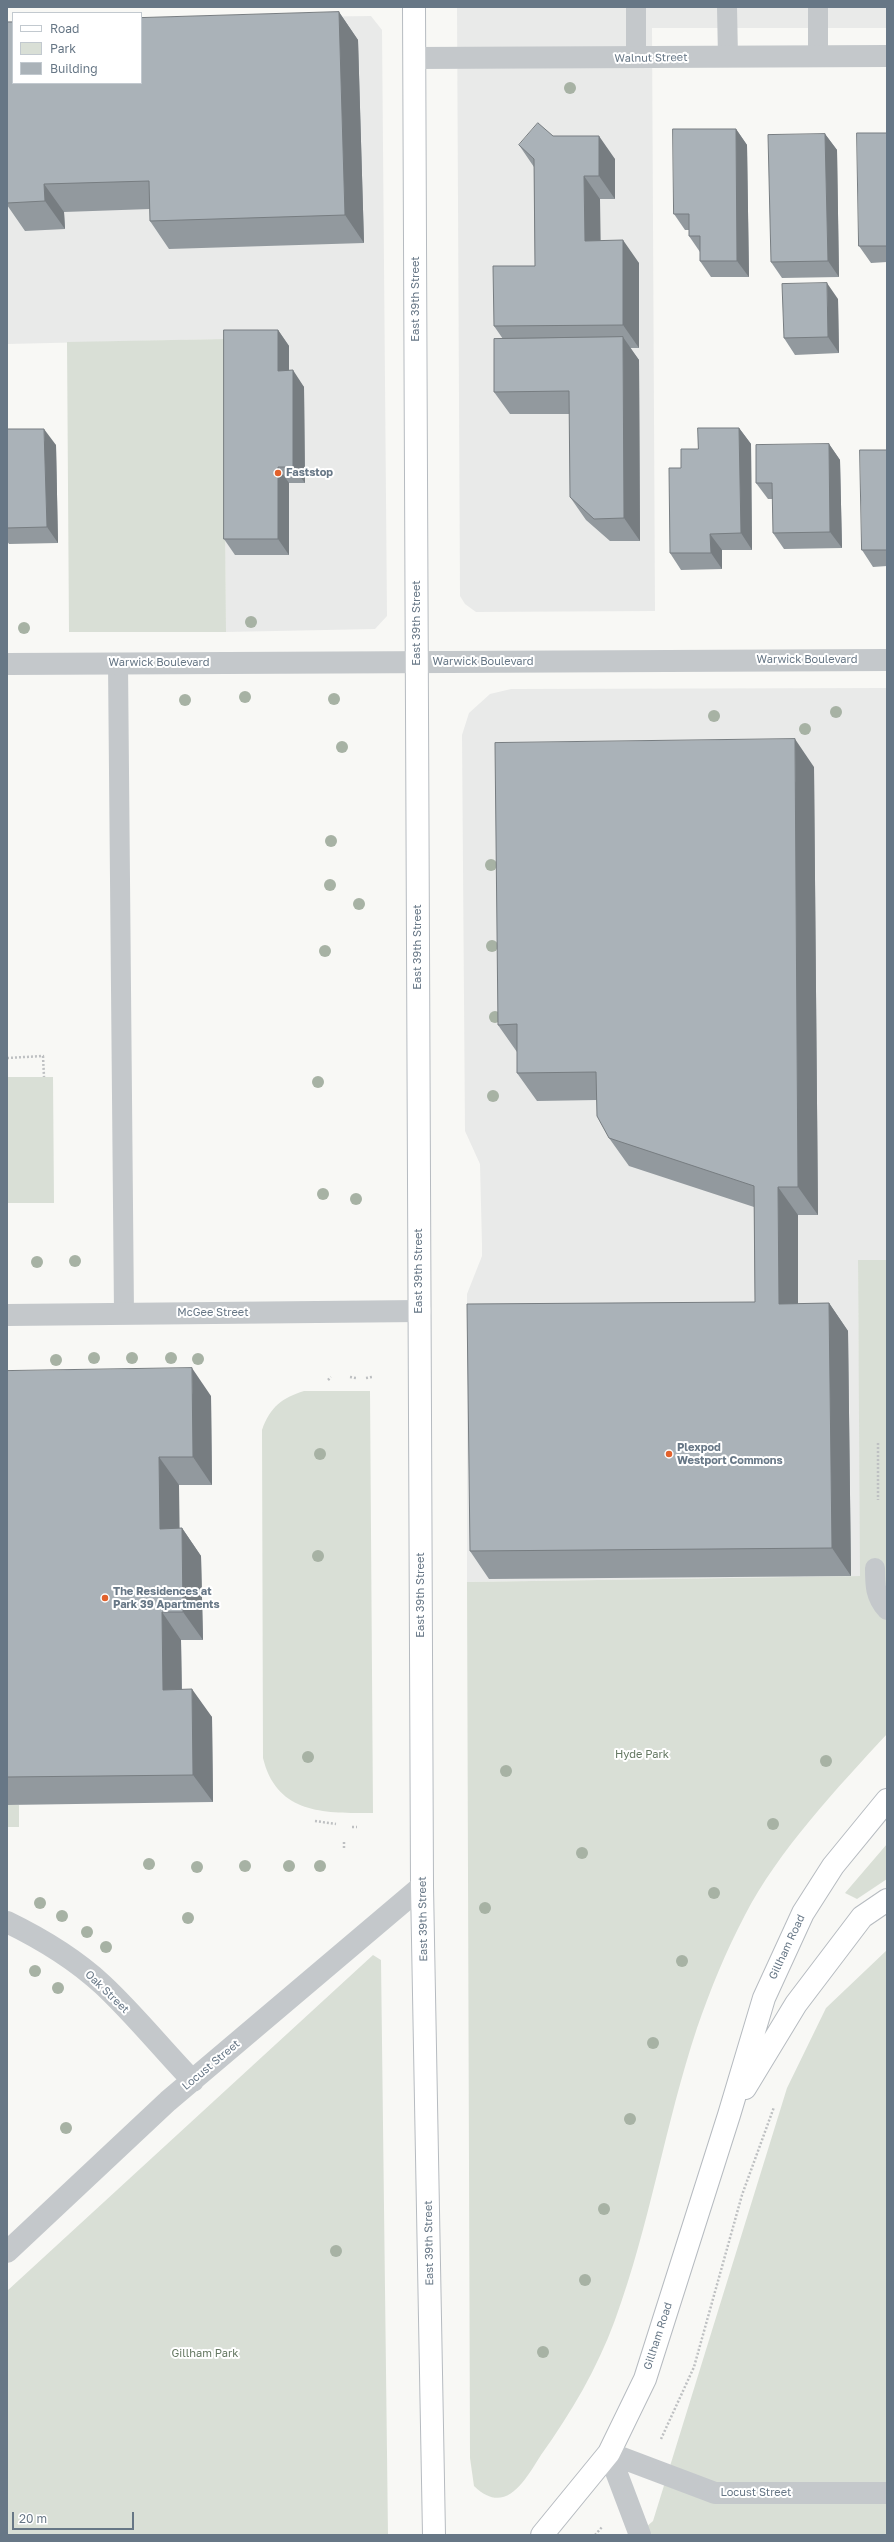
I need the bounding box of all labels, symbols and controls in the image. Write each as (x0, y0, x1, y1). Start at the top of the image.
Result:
legend (12, 12, 142, 84)
text: Road (50, 21, 79, 36)
text: Park (50, 41, 76, 56)
street label: Walnut Street (614, 51, 688, 65)
text: Building (50, 61, 98, 76)
street label: East 39th Street (409, 256, 423, 342)
place label: Faststop (286, 466, 333, 480)
marker: Faststop (273, 468, 283, 478)
street label: East 39th Street (410, 580, 424, 666)
street label: Warwick Boulevard (757, 653, 857, 667)
street label: Warwick Boulevard (433, 655, 533, 669)
street label: Warwick Boulevard (109, 656, 209, 670)
street label: East 39th Street (411, 904, 425, 990)
street label: East 39th Street (412, 1228, 426, 1314)
street label: McGee Street (177, 1306, 249, 1320)
place label: Plexpod Westport Commons (677, 1441, 783, 1467)
marker: Plexpod Westport Commons (664, 1449, 674, 1459)
street label: East 39th Street (414, 1552, 428, 1638)
place label: The Residences at Park 39 Apartments (113, 1585, 220, 1611)
marker: The Residences at Park 39 Apartments (100, 1593, 110, 1603)
park label: Hyde Park (615, 1748, 669, 1762)
street label: East 39th Street (416, 1876, 430, 1962)
street label: Gillham Road (766, 1912, 808, 1982)
street label: Oak Street (82, 1968, 132, 2016)
street label: Locust Street (180, 2037, 242, 2093)
street label: East 39th Street (422, 2200, 436, 2286)
street label: Gillham Road (641, 2301, 675, 2371)
park label: Gillham Park (171, 2347, 239, 2361)
street label: Locust Street (721, 2486, 791, 2500)
scale bar (14, 2504, 136, 2530)
text: 20 m (19, 2511, 47, 2526)

